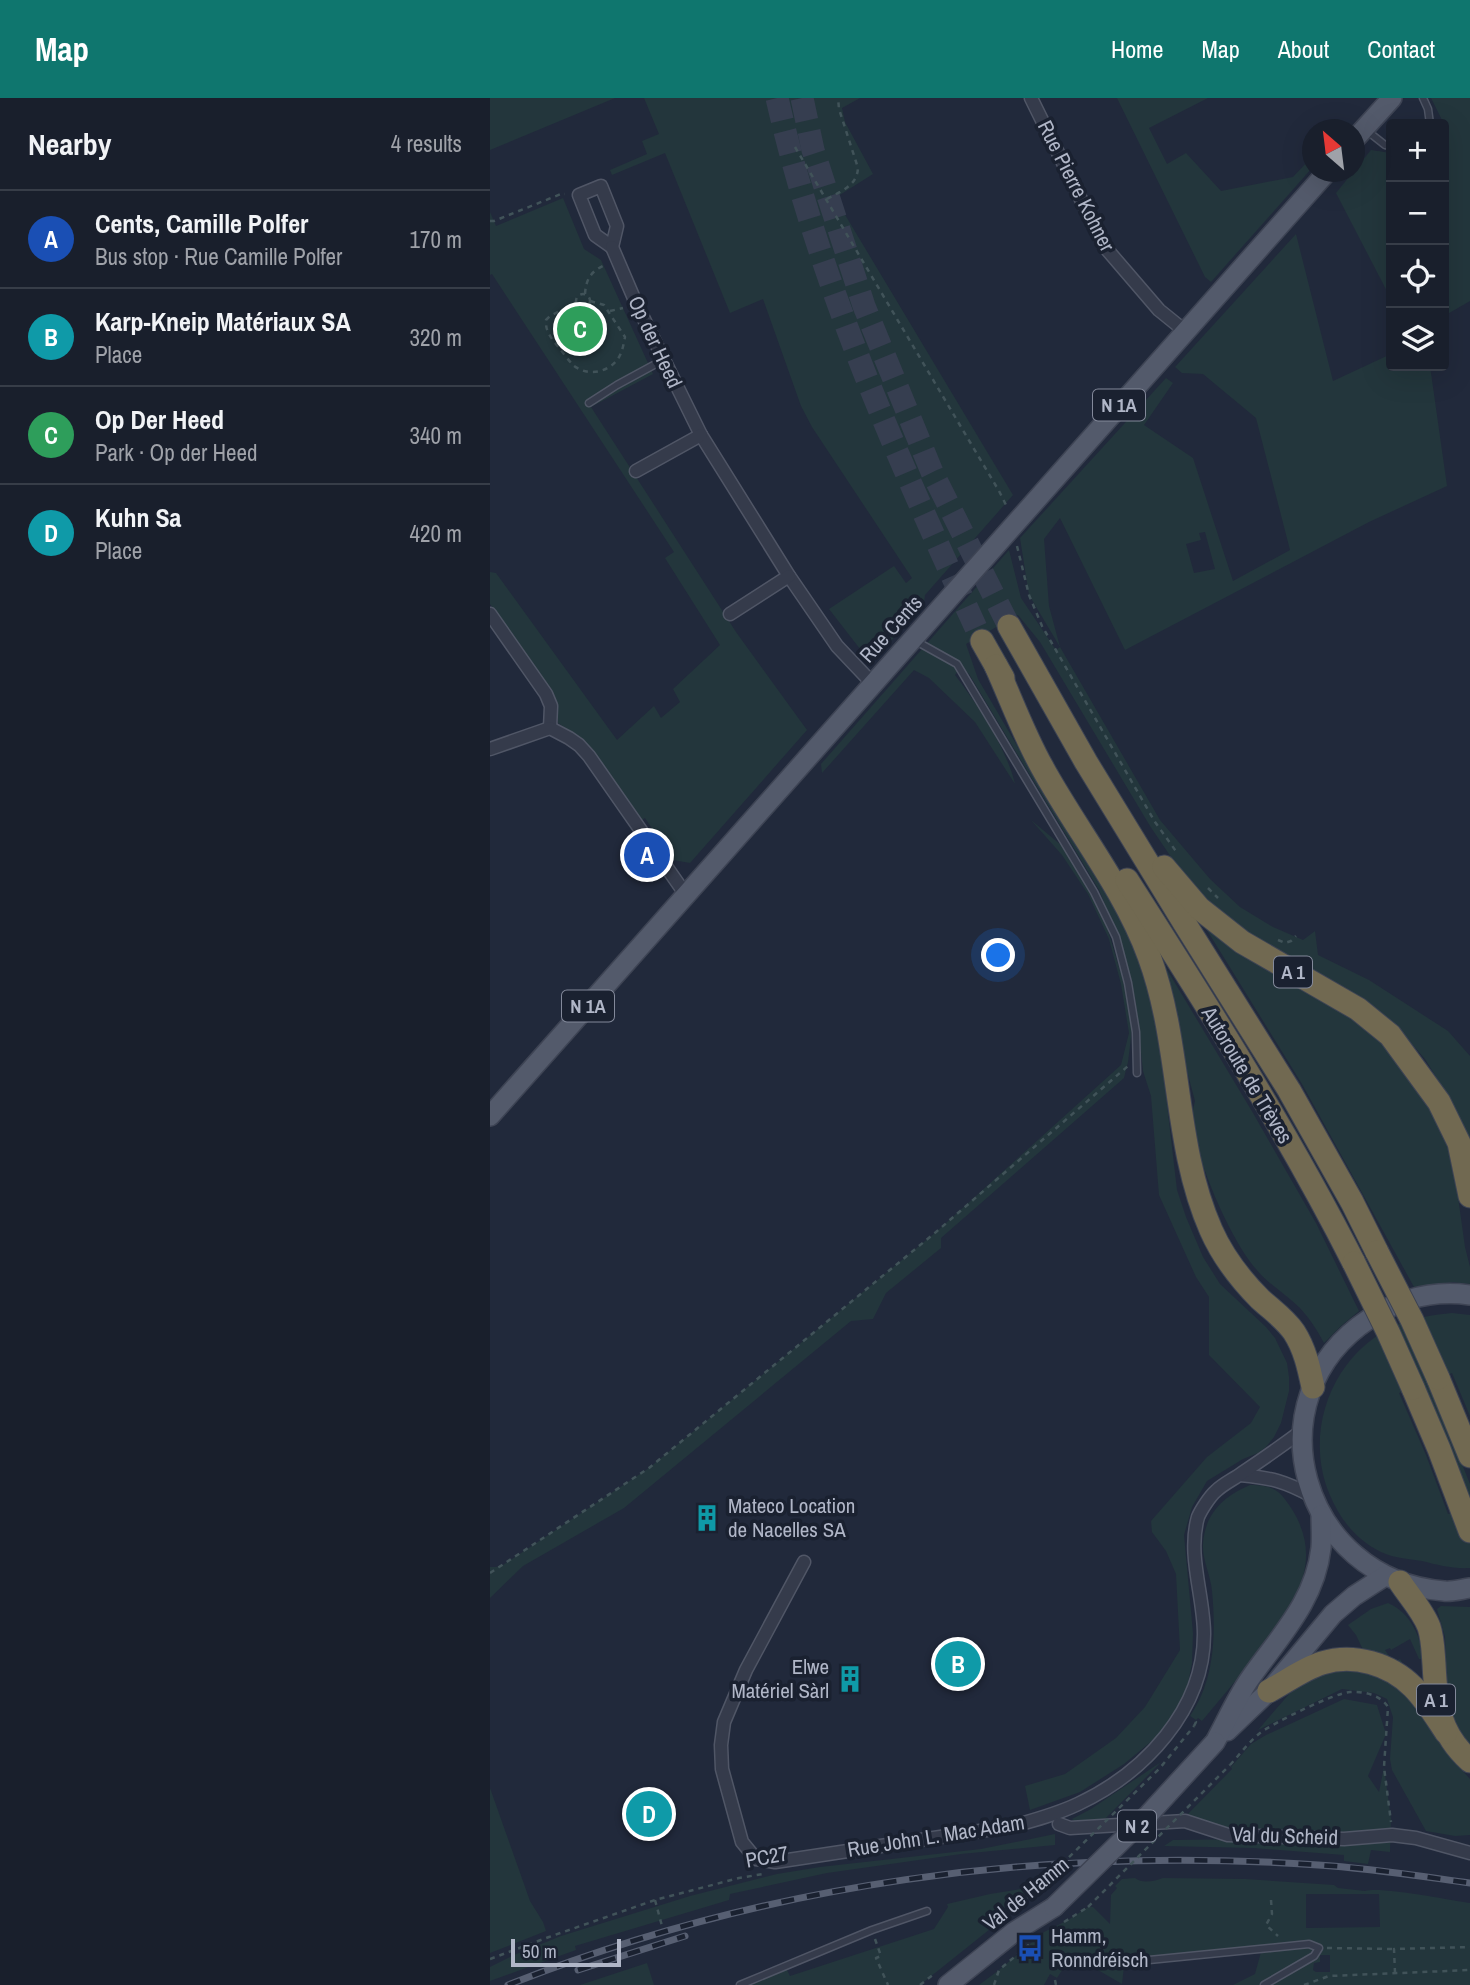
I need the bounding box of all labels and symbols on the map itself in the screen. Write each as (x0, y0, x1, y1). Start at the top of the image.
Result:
street label: Rue Pierre Kohner (1031, 115, 1122, 257)
north arrow (1302, 119, 1365, 182)
street label: Op der Heed (621, 291, 689, 393)
pin: C (557, 303, 603, 355)
road number: N 1A (1093, 390, 1145, 420)
street label: Rue Cents (853, 589, 929, 669)
pin: A (624, 829, 670, 881)
your location (981, 938, 1015, 972)
road number: A 1 (1274, 957, 1312, 988)
road number: N 1A (562, 991, 614, 1022)
street label: Autoroute de Trèves (1195, 1000, 1300, 1149)
place label: Mateco Location de Nacelles SA (728, 1491, 855, 1544)
building icon: Mateco Location de Nacelles SA (692, 1503, 722, 1533)
pin: B (935, 1638, 981, 1690)
place label: Elwe Matériel Sàrl (731, 1652, 829, 1705)
building icon: Elwe Matériel Sàrl (835, 1664, 865, 1694)
road number: A 1 (1417, 1684, 1455, 1716)
pin: D (626, 1788, 672, 1840)
street label: Rue John L. Mac Adam (845, 1807, 1027, 1864)
road number: N 2 (1118, 1810, 1156, 1842)
street label: Val du Scheid (1232, 1819, 1338, 1852)
street label: PC27 (743, 1838, 791, 1875)
street label: Val de Hamm (977, 1850, 1075, 1937)
place label: Hamm, Ronndréisch (1051, 1921, 1149, 1974)
bus stop icon: Hamm, Ronndréisch (1015, 1933, 1045, 1963)
scale bar (511, 1936, 621, 1968)

